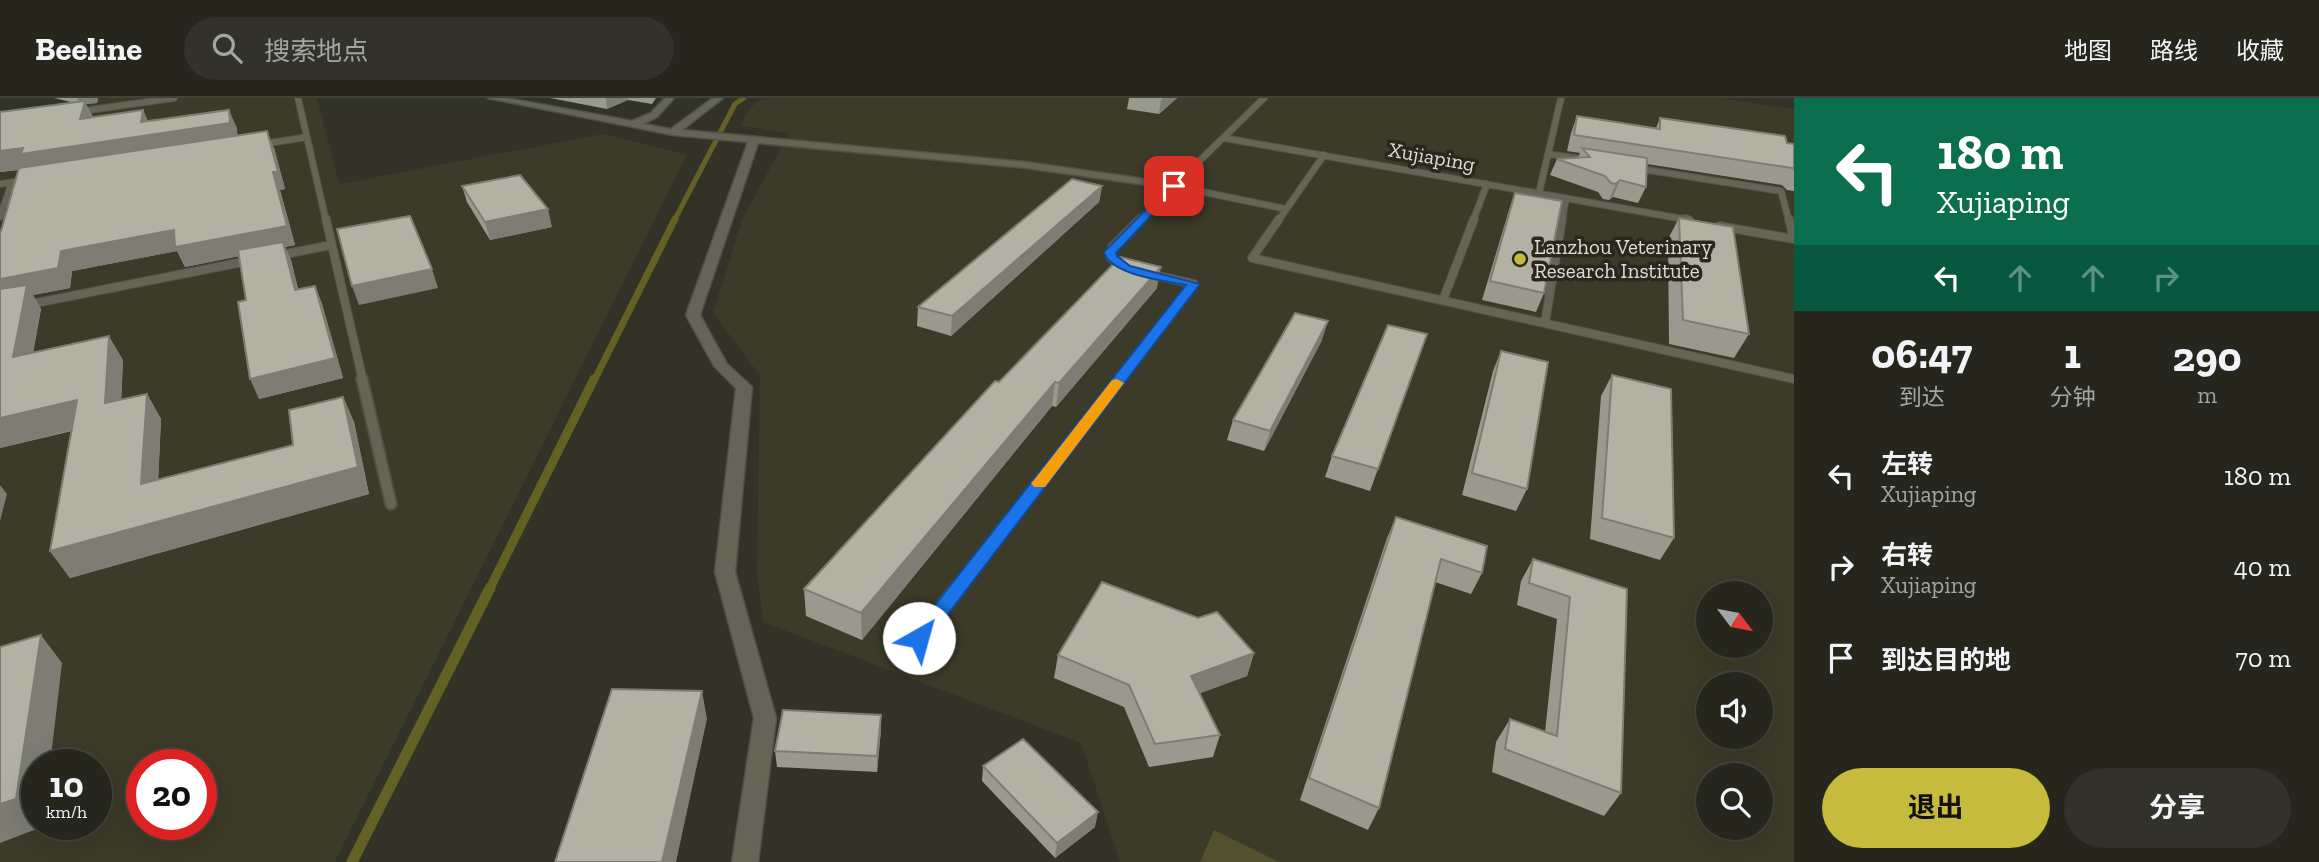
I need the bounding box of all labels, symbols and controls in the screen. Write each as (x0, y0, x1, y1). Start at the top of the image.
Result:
search box (184, 17, 674, 80)
text: Beeline (35, 29, 142, 68)
icon: search (208, 29, 246, 67)
text: 搜索地点 (264, 35, 368, 67)
text: 地图 (2064, 36, 2112, 65)
text: 路线 (2150, 36, 2198, 65)
text: 收藏 (2236, 36, 2284, 65)
text: 180 m (1937, 123, 2064, 182)
icon: left (1822, 126, 1913, 217)
street label: Xujiaping (1387, 137, 1478, 177)
pin (1144, 156, 1204, 216)
icon: arrive (1155, 167, 1193, 205)
text: Xujiaping (1937, 183, 2070, 221)
place label: Lanzhou Veterinary Research Institute (1534, 234, 1712, 283)
marker: Lanzhou Veterinary Research Institute (1512, 251, 1528, 267)
icon: left (1928, 259, 1966, 297)
icon: ahead (2001, 259, 2039, 297)
icon: ahead (2074, 259, 2112, 297)
icon: right (2147, 259, 2185, 297)
text: 06:47 (1871, 328, 1972, 379)
text: 1 (2064, 328, 2081, 379)
text: 290 (2173, 331, 2242, 382)
text: m (2197, 381, 2217, 409)
text: 到达 (1899, 383, 1945, 411)
text: 分钟 (2049, 383, 2095, 411)
text: 左转 (1881, 448, 1933, 480)
icon: left (1822, 457, 1860, 495)
text: 180 m (2224, 460, 2291, 492)
text: Xujiaping (1881, 480, 1976, 508)
text: 右转 (1881, 539, 1933, 571)
icon: right (1822, 548, 1860, 586)
text: 40 m (2234, 551, 2291, 583)
text: Xujiaping (1881, 571, 1976, 599)
north arrow (1696, 581, 1773, 658)
map controls (1696, 581, 1773, 840)
position arrow (882, 601, 956, 675)
icon: arrive (1822, 639, 1860, 677)
text: 70 m (2235, 642, 2291, 674)
text: 到达目的地 (1881, 644, 2011, 676)
button: sound (1696, 672, 1773, 749)
speed limit sign: 20 (126, 749, 217, 840)
button: search (1696, 763, 1773, 840)
text: 10 (49, 764, 84, 806)
button: 退出 (1822, 768, 2050, 848)
button: 分享 (2064, 768, 2291, 848)
text: km/h (46, 801, 87, 823)

